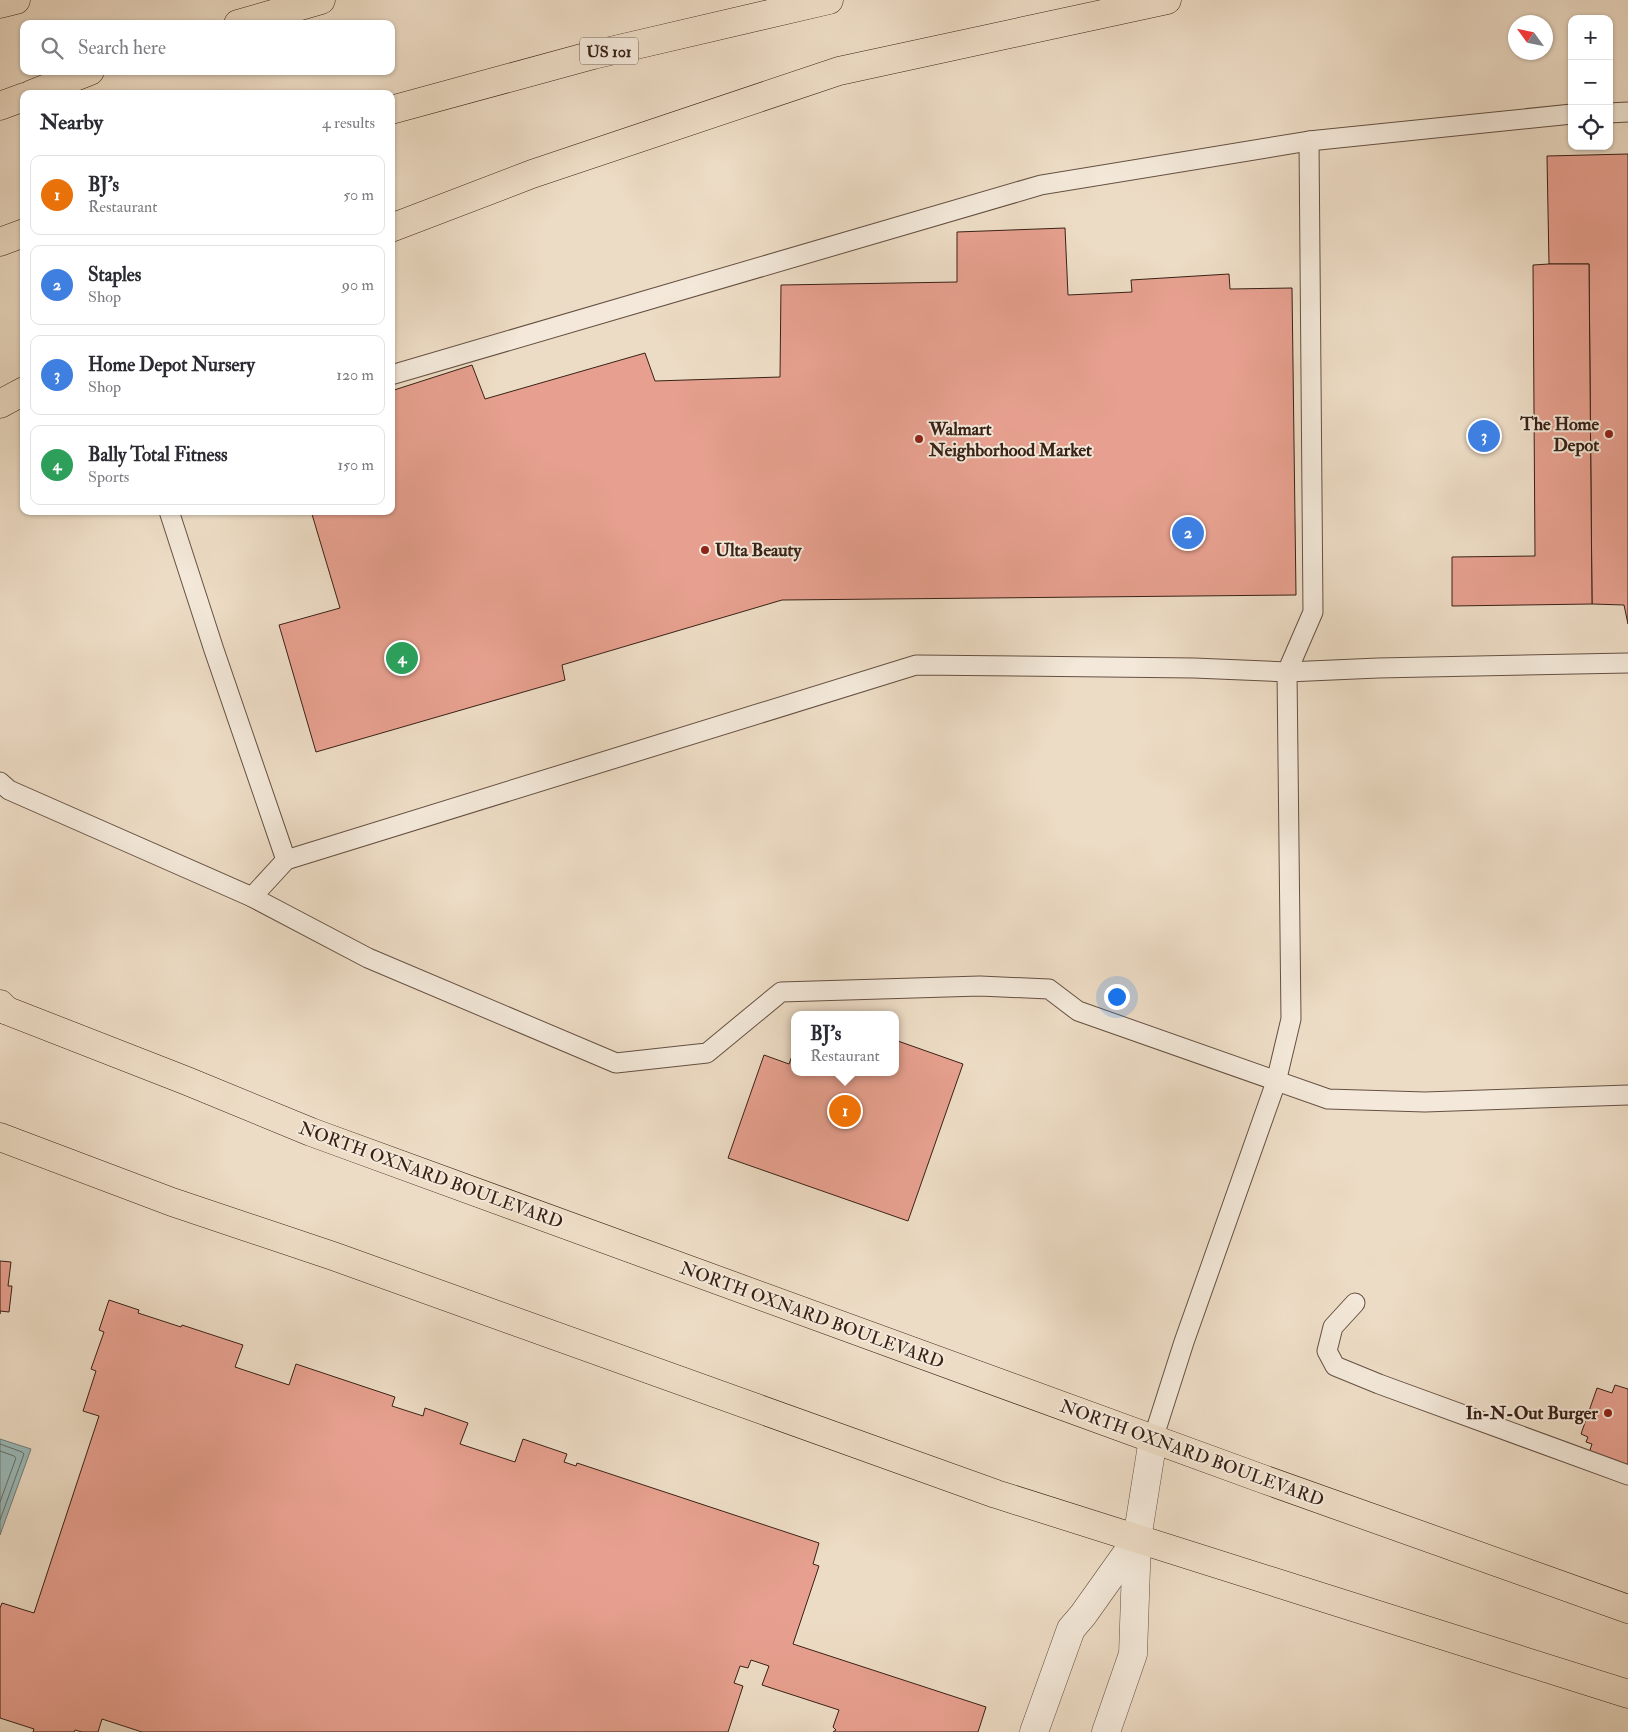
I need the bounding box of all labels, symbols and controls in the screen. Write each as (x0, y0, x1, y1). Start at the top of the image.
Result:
north arrow (1508, 15, 1553, 60)
map controls (1568, 15, 1613, 150)
button: + (1568, 15, 1613, 60)
search box (20, 20, 395, 75)
icon: search (38, 34, 66, 62)
text: Search here (78, 36, 166, 60)
road number: US 101 (580, 37, 638, 64)
button: − (1568, 60, 1613, 105)
button: locate (1568, 105, 1613, 150)
text: Nearby (40, 109, 103, 136)
text: 4 results (322, 113, 375, 133)
text: BJ's (88, 173, 119, 197)
text: 1 (54, 185, 60, 205)
text: 50 m (343, 185, 374, 205)
text: Restaurant (88, 197, 157, 217)
text: Staples (88, 263, 141, 287)
text: 2 (53, 275, 61, 295)
text: 90 m (342, 275, 374, 295)
text: Shop (88, 287, 121, 307)
text: Home Depot Nursery (88, 353, 255, 377)
text: 3 (54, 365, 60, 385)
text: 120 m (336, 365, 374, 385)
text: Shop (88, 377, 121, 397)
place label: The Home Depot (1519, 413, 1599, 457)
pin: 3 (1468, 417, 1500, 455)
place label: Walmart Neighborhood Market (928, 418, 1092, 462)
marker: The Home Depot (1603, 428, 1615, 440)
marker: Walmart Neighborhood Market (913, 433, 925, 445)
text: Bally Total Fitness (88, 443, 228, 467)
text: 4 (53, 455, 61, 475)
text: 150 m (337, 455, 374, 475)
text: Sports (88, 467, 129, 487)
pin: 2 (1172, 514, 1204, 552)
place label: Ulta Beauty (715, 539, 802, 562)
marker: Ulta Beauty (699, 544, 711, 556)
pin: 4 (386, 639, 418, 677)
your location (1104, 984, 1130, 1010)
popup (791, 1011, 899, 1076)
text: BJ's (810, 1022, 841, 1046)
text: Restaurant (810, 1046, 880, 1066)
pin: 1 (829, 1092, 861, 1130)
street label: NORTH OXNARD BOULEVARD (296, 1117, 566, 1234)
street label: NORTH OXNARD BOULEVARD (677, 1257, 947, 1374)
street label: NORTH OXNARD BOULEVARD (1057, 1395, 1327, 1512)
place label: In-N-Out Burger (1466, 1402, 1598, 1425)
marker: In-N-Out Burger (1602, 1407, 1614, 1419)

